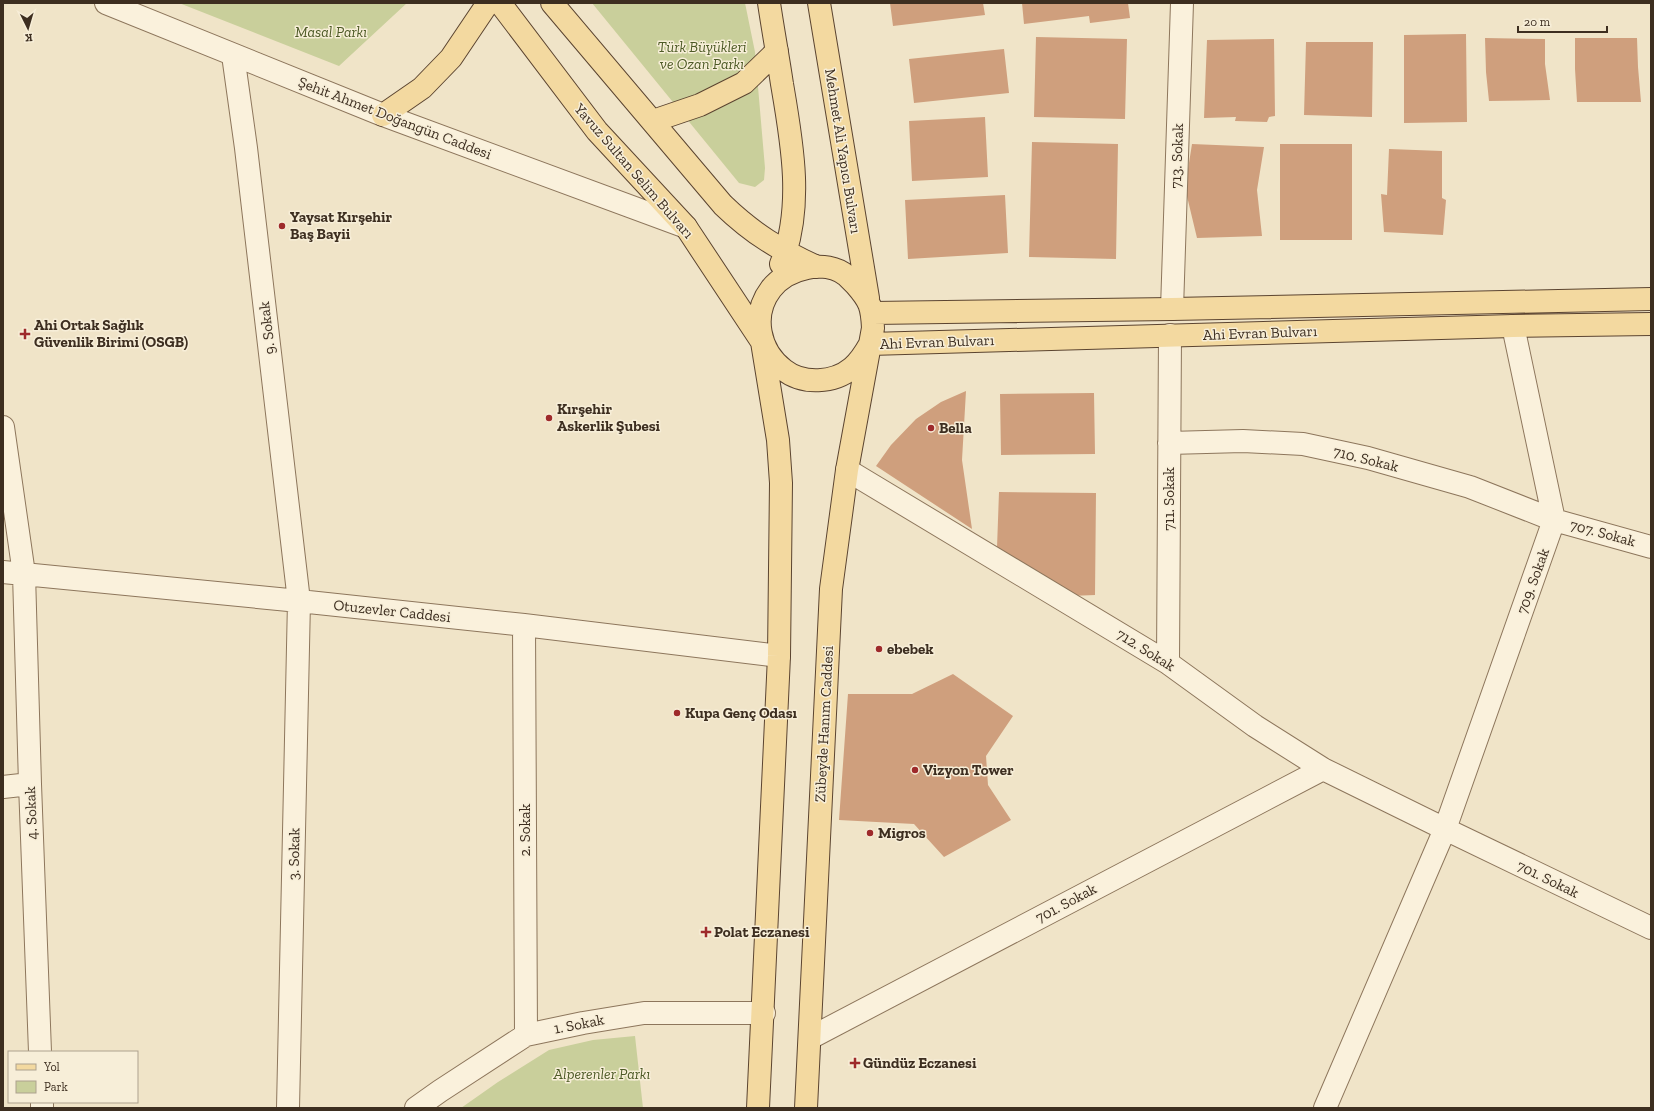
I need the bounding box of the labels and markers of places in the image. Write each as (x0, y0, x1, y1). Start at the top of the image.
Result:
place label: Yaysat Kırşehir Baş Bayii (290, 208, 393, 243)
marker: Yaysat Kırşehir Baş Bayii (277, 221, 287, 231)
place label: Ahi Ortak Sağlık Güvenlik Birimi (OSGB) (34, 316, 188, 351)
marker: Ahi Ortak Sağlık Güvenlik Birimi (OSGB) (19, 328, 31, 340)
place label: Kırşehir Askerlik Şubesi (557, 400, 661, 435)
marker: Kırşehir Askerlik Şubesi (544, 413, 554, 423)
place label: Bella (939, 419, 972, 437)
marker: Bella (926, 423, 936, 433)
place label: ebebek (887, 640, 934, 658)
marker: ebebek (874, 644, 884, 654)
place label: Kupa Genç Odası (685, 704, 798, 722)
marker: Kupa Genç Odası (672, 708, 682, 718)
place label: Vizyon Tower (923, 761, 1014, 779)
marker: Vizyon Tower (910, 765, 920, 775)
place label: Migros (878, 824, 926, 842)
marker: Migros (865, 828, 875, 838)
place label: Polat Eczanesi (714, 923, 810, 941)
marker: Polat Eczanesi (701, 927, 711, 937)
place label: Gündüz Eczanesi (863, 1054, 977, 1072)
marker: Gündüz Eczanesi (850, 1058, 860, 1068)

